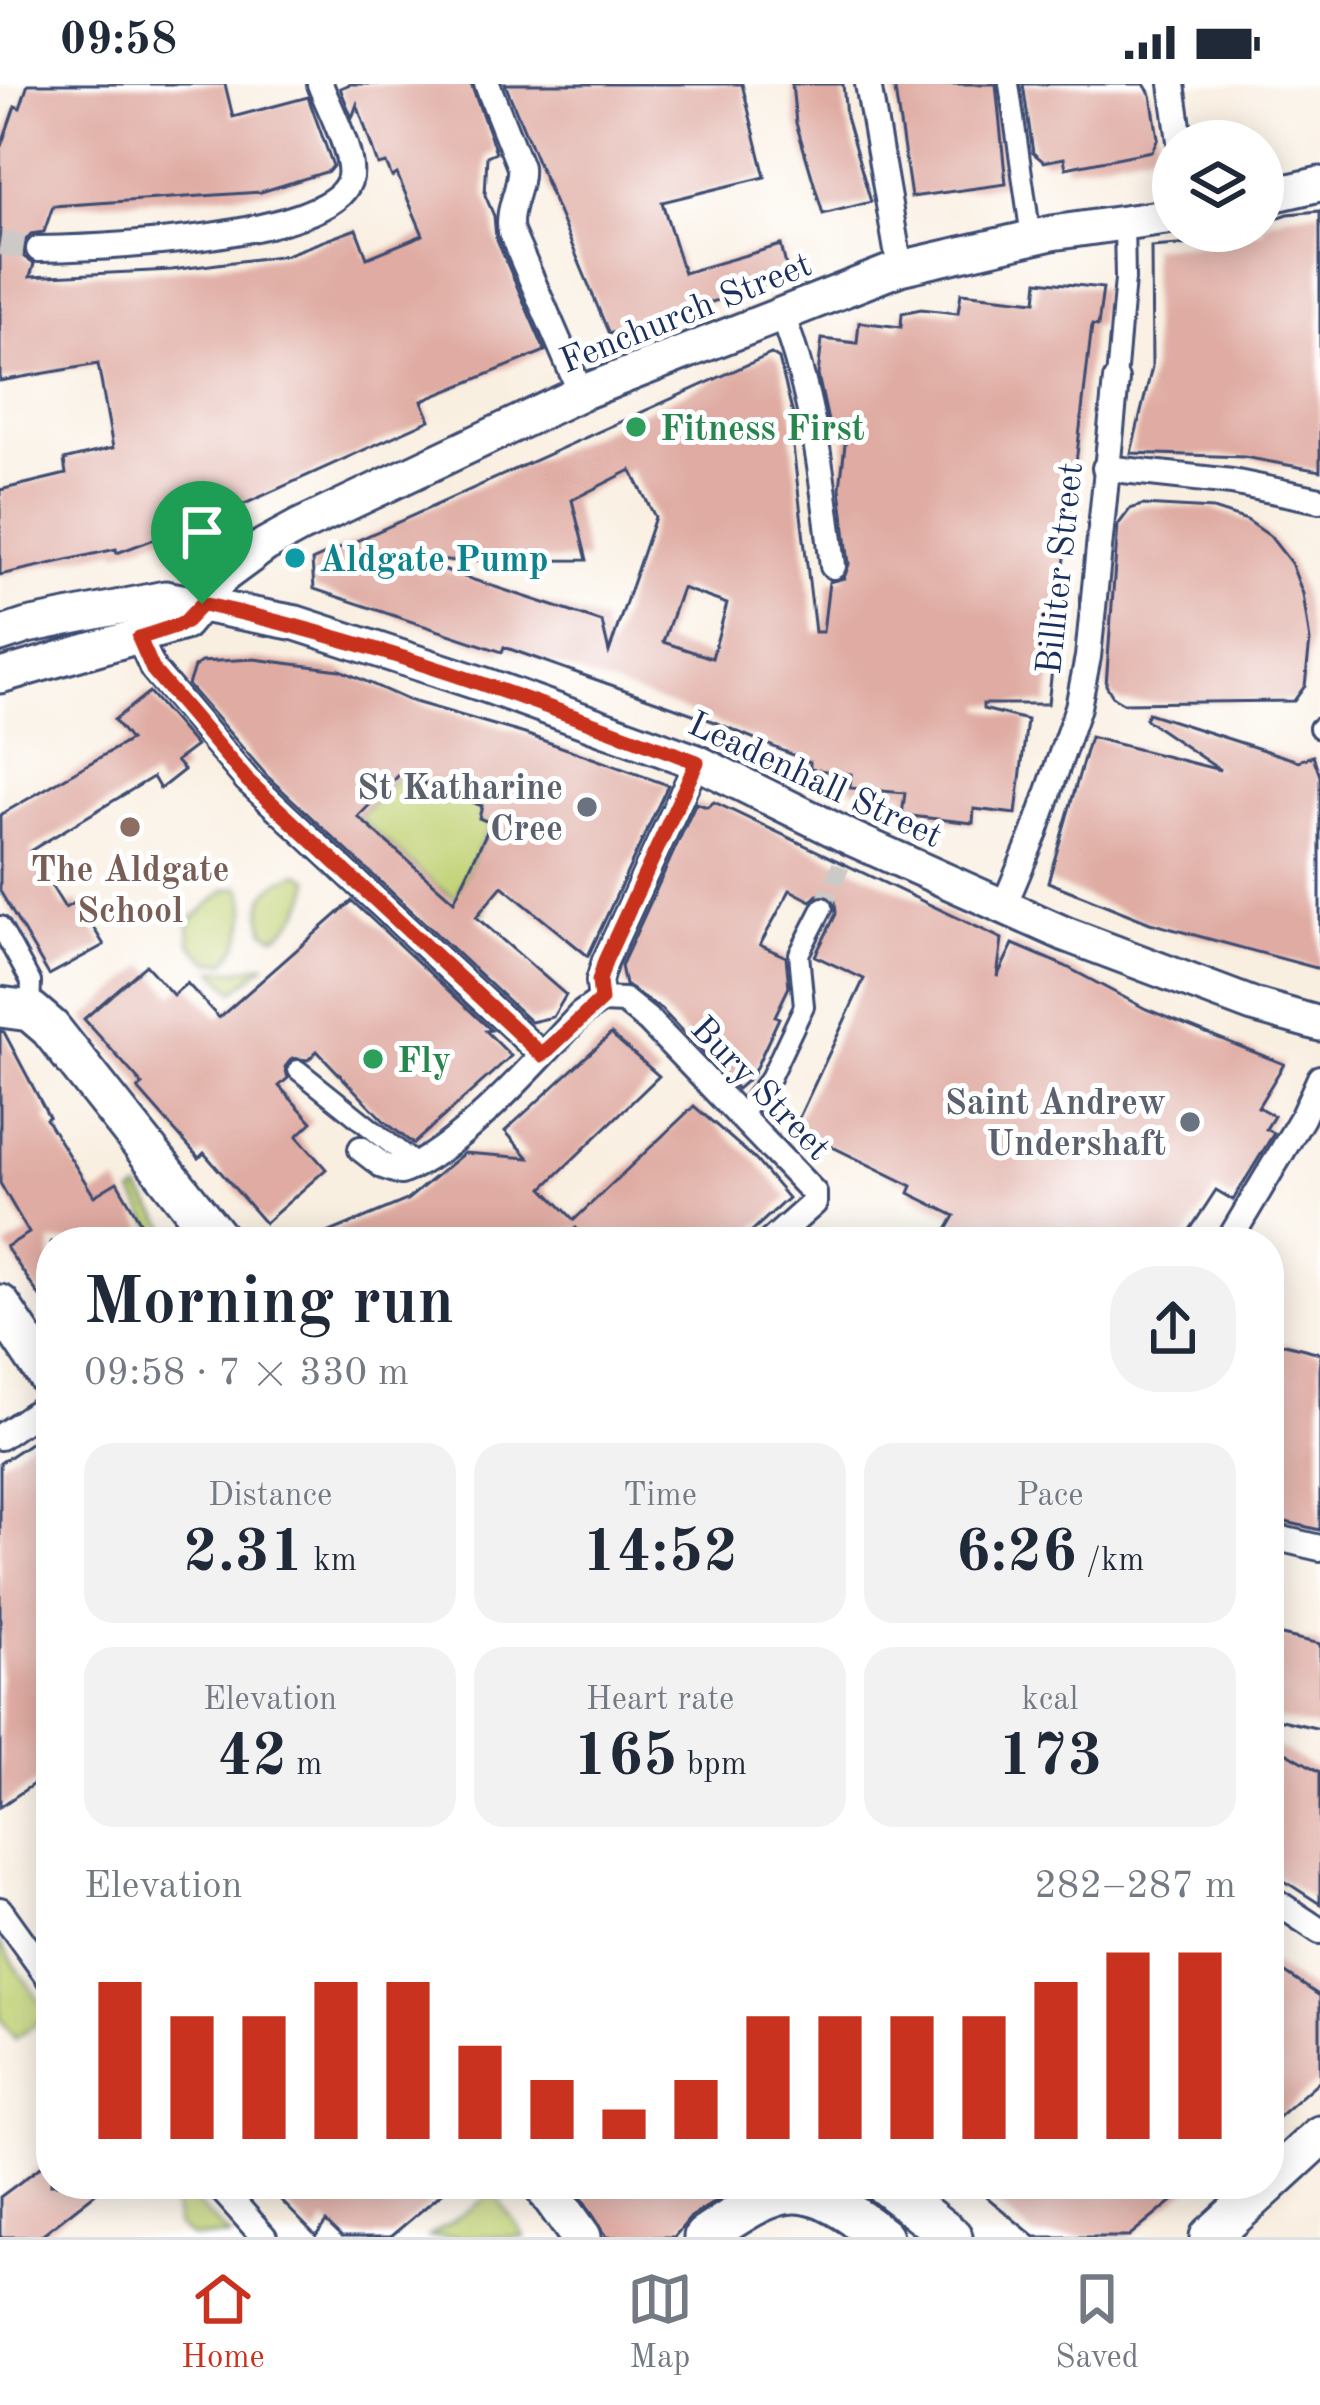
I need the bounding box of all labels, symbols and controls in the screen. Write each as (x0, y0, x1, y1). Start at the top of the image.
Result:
text: 09:58 (60, 19, 177, 64)
map controls (1152, 120, 1284, 252)
button: layers (1152, 120, 1284, 252)
street label: Fenchurch Street (556, 248, 817, 382)
place label: Fitness First (660, 413, 865, 449)
marker: Fitness First (623, 414, 649, 440)
street label: Billiter Street (1033, 461, 1091, 676)
pin (151, 481, 253, 604)
icon: arrive (169, 499, 235, 565)
place label: Aldgate Pump (319, 544, 548, 580)
marker: Aldgate Pump (282, 545, 308, 571)
street label: Leadenhall Street (682, 707, 947, 856)
place label: St Katharine Cree (357, 772, 563, 849)
marker: St Katharine Cree (574, 794, 600, 820)
marker: The Aldgate School (117, 814, 143, 840)
place label: The Aldgate School (31, 854, 229, 931)
street label: Bury Street (682, 1011, 836, 1168)
place label: Fly (397, 1045, 451, 1081)
marker: Fly (360, 1046, 386, 1072)
place label: Saint Andrew Undershaft (944, 1087, 1166, 1164)
marker: Saint Andrew Undershaft (1177, 1109, 1203, 1135)
button: share (1110, 1266, 1236, 1392)
text: Morning run (84, 1272, 454, 1338)
text: 09:58 · 7 × 330 m (84, 1354, 409, 1393)
text: Distance (208, 1480, 332, 1513)
text: Time (623, 1480, 697, 1513)
text: Pace (1017, 1480, 1083, 1513)
text: 2.31 (183, 1524, 304, 1584)
text: 14:52 (582, 1524, 738, 1584)
text: 6:26 (956, 1524, 1077, 1584)
text: km (304, 1545, 357, 1578)
text: /km (1077, 1545, 1144, 1578)
text: Elevation (203, 1684, 337, 1717)
text: Heart rate (586, 1684, 734, 1717)
text: kcal (1022, 1684, 1078, 1717)
text: 42 (217, 1728, 287, 1788)
text: 165 (573, 1728, 677, 1788)
text: 173 (998, 1728, 1102, 1788)
text: m (287, 1749, 323, 1782)
text: bpm (677, 1749, 747, 1782)
text: Elevation (84, 1867, 243, 1906)
text: 282–287 m (1034, 1867, 1236, 1906)
tab: Home (181, 2266, 265, 2379)
tab: Map (627, 2266, 693, 2379)
tab: Saved (1055, 2266, 1139, 2379)

